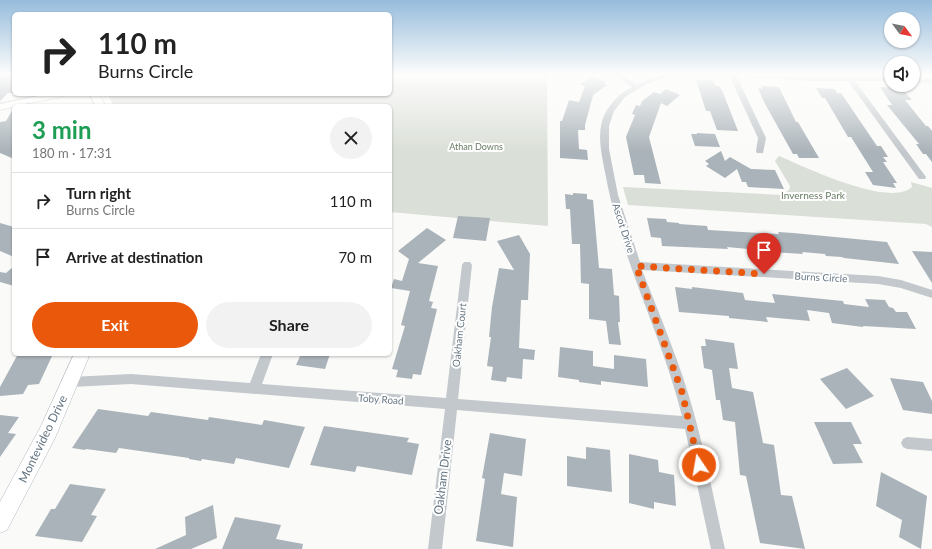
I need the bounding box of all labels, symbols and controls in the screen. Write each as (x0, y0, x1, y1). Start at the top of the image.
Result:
north arrow (884, 12, 920, 48)
map controls (884, 12, 920, 92)
text: 110 m (98, 26, 177, 60)
icon: right (32, 28, 84, 80)
button: sound (884, 56, 920, 92)
text: Burns Circle (98, 60, 193, 82)
text: 3 min (32, 115, 92, 144)
button: close (330, 117, 372, 159)
park label: Athan Downs (449, 141, 503, 152)
text: 180 m · 17:31 (32, 145, 112, 161)
text: Turn right (66, 184, 131, 202)
park label: Inverness Park (781, 189, 846, 201)
icon: right (32, 190, 54, 212)
text: 110 m (330, 192, 372, 210)
text: Burns Circle (66, 202, 135, 218)
street label: Ascot Drive (610, 202, 638, 254)
pin (747, 233, 781, 274)
icon: arrive (753, 239, 775, 261)
icon: arrive (32, 246, 54, 268)
text: Arrive at destination (66, 248, 203, 266)
text: 70 m (338, 248, 372, 266)
street label: Burns Circle (794, 270, 848, 284)
button: Exit (32, 302, 198, 348)
button: Share (206, 302, 372, 348)
street label: Oakham Court (450, 302, 468, 368)
street label: Toby Road (358, 391, 404, 407)
street label: Montevideo Drive (15, 393, 70, 485)
street label: Oakham Drive (430, 438, 455, 515)
position arrow (678, 444, 720, 486)

